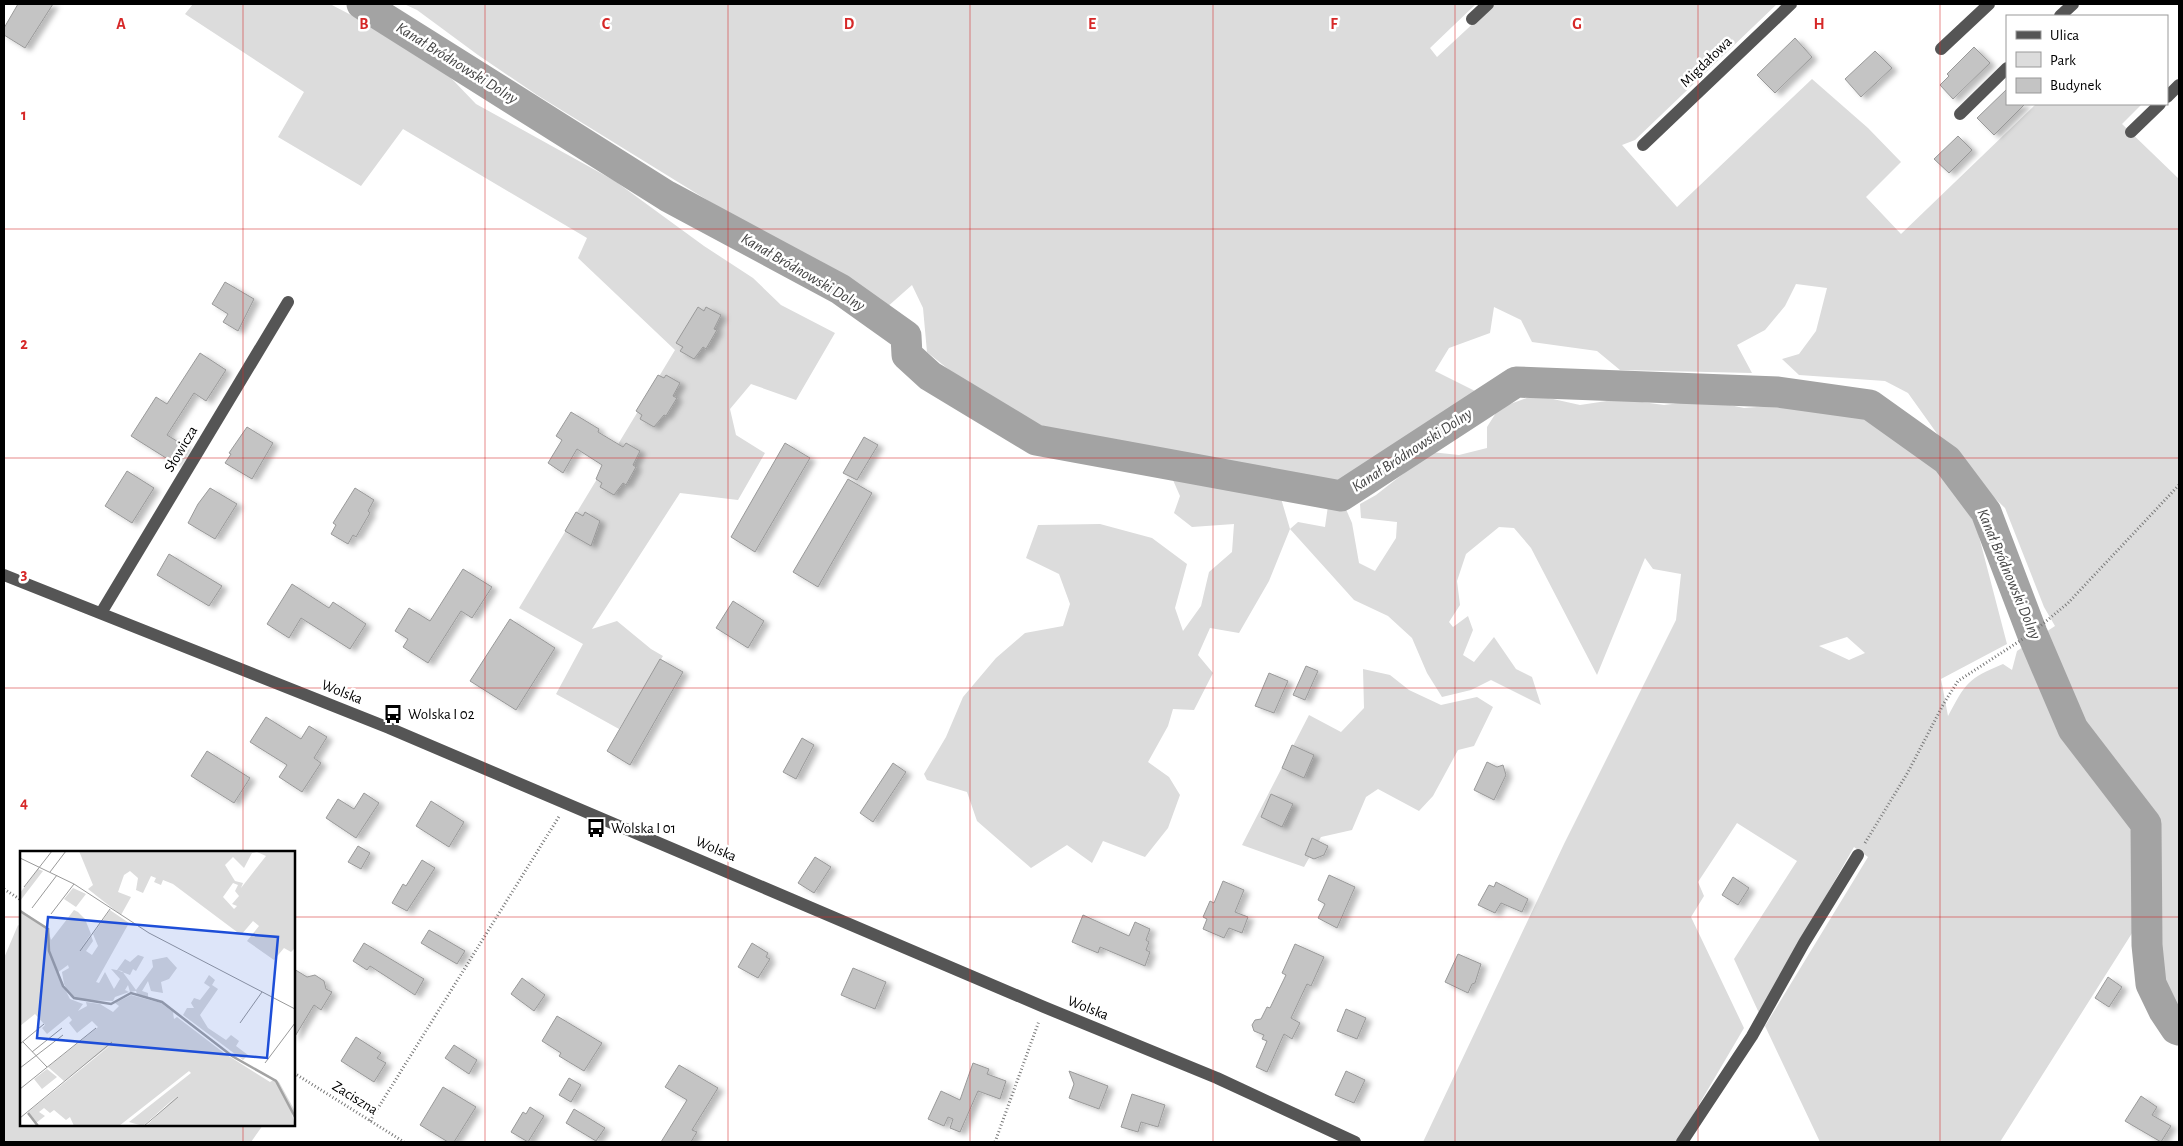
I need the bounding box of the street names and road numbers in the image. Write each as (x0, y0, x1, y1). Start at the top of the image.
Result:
street label: Migdałowa (1677, 34, 1735, 90)
street label: Słowicza (161, 423, 201, 475)
street label: Wolska (319, 677, 365, 707)
street label: Wolska (693, 834, 739, 864)
street label: Wolska (1065, 993, 1111, 1023)
street label: Zaciszna (330, 1078, 381, 1118)

